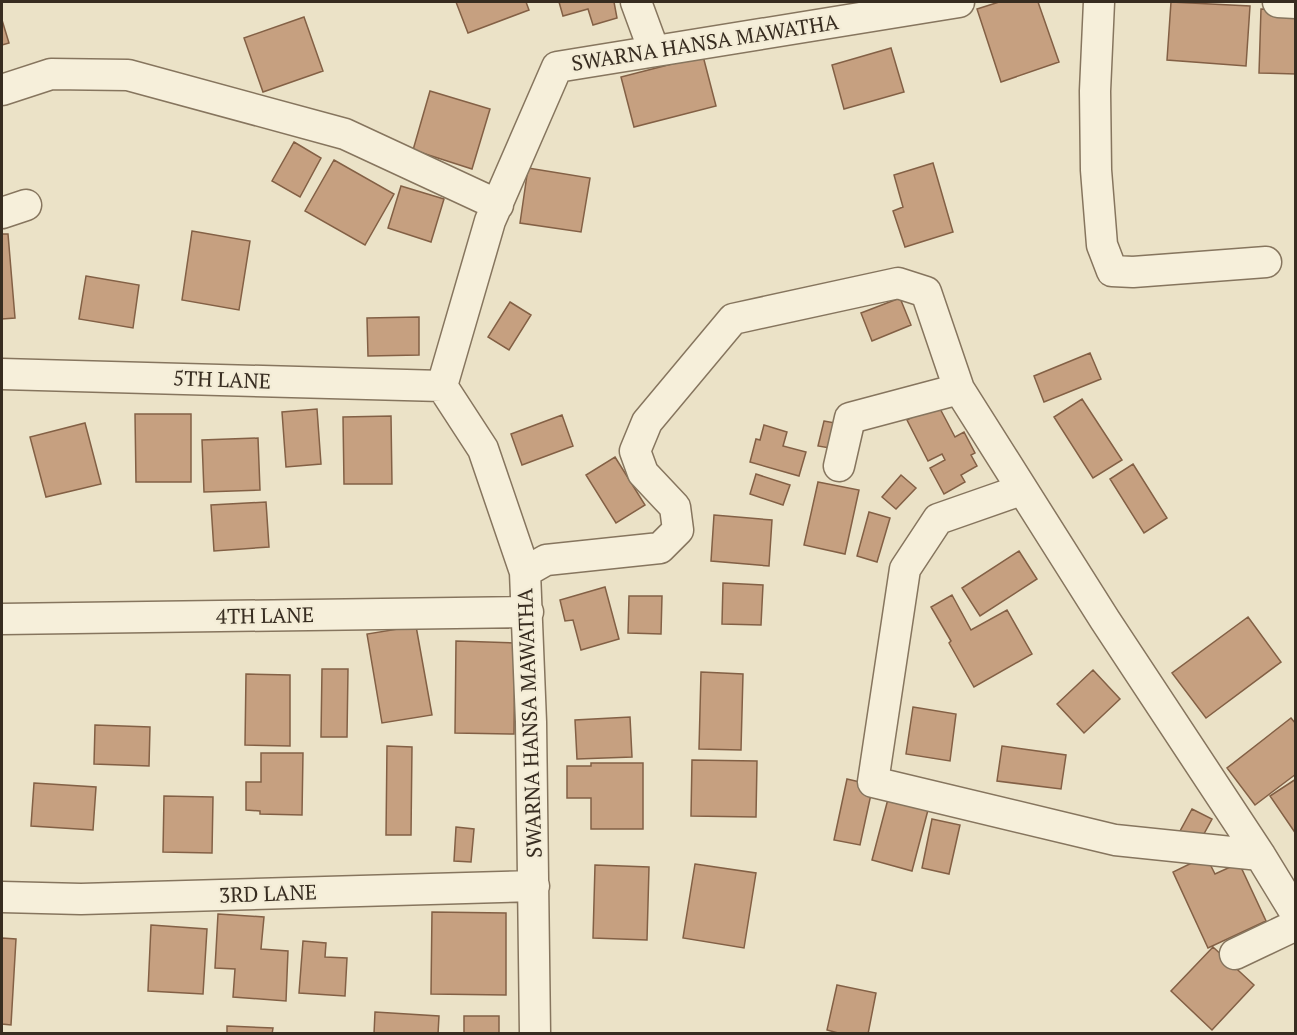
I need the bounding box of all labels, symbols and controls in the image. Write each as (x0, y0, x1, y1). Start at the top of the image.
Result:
street label: SWARNA HANSA MAWATHA (569, 7, 841, 77)
street label: 5TH LANE (173, 363, 272, 395)
street label: SWARNA HANSA MAWATHA (510, 587, 548, 858)
street label: 4TH LANE (216, 600, 314, 630)
street label: 3RD LANE (218, 877, 317, 909)

